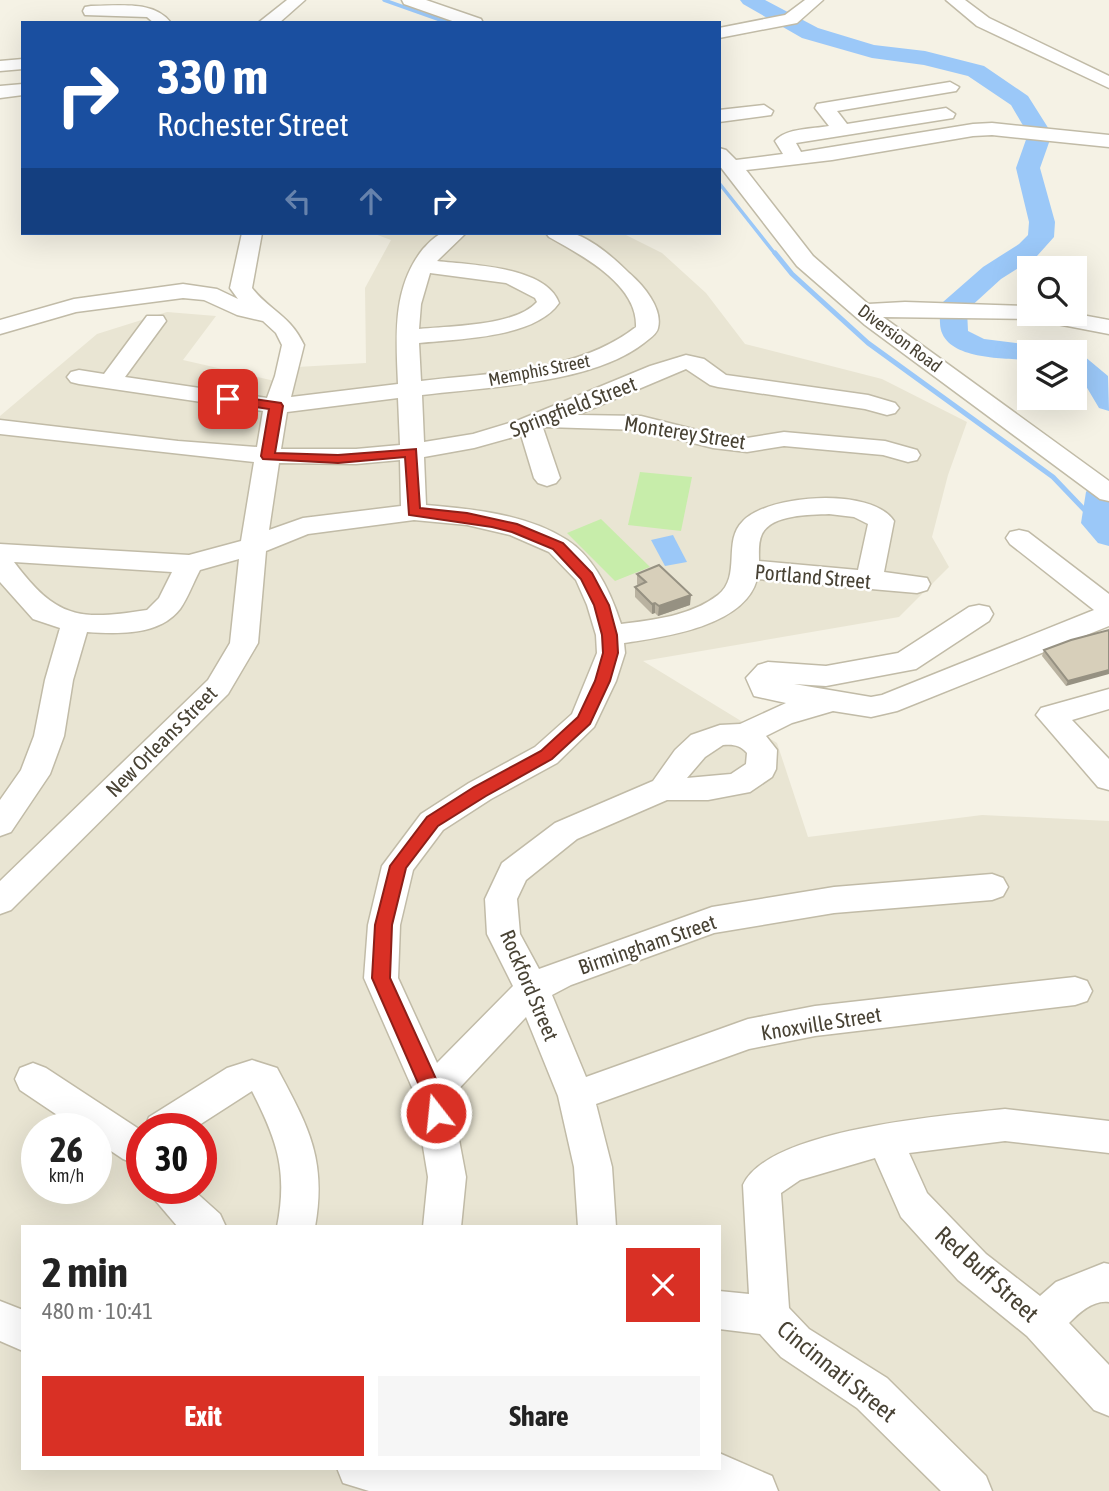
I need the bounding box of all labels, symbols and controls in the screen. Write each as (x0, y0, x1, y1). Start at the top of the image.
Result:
text: 330 m (157, 48, 268, 104)
icon: right (42, 49, 133, 140)
text: Rochester Street (157, 106, 349, 143)
icon: left (279, 182, 317, 220)
icon: ahead (352, 182, 390, 220)
icon: right (425, 182, 463, 220)
map controls (1017, 256, 1087, 410)
button: search (1017, 256, 1087, 326)
street label: Diversion Road (854, 300, 946, 376)
button: layers (1017, 340, 1087, 410)
street label: Memphis Street (486, 350, 592, 390)
pin (198, 369, 258, 429)
street label: Springfield Street (506, 371, 640, 441)
icon: arrive (209, 380, 247, 418)
street label: Monterey Street (623, 411, 747, 453)
street label: Portland Street (754, 559, 872, 593)
street label: New Orleans Street (101, 681, 221, 801)
street label: Birmingham Street (575, 909, 719, 979)
street label: Rockford Street (496, 926, 564, 1044)
street label: Knoxville Street (759, 1002, 883, 1044)
position arrow (399, 1076, 473, 1150)
speed limit sign: 30 (126, 1113, 217, 1204)
text: 26 (50, 1129, 83, 1169)
text: km/h (49, 1165, 84, 1186)
street label: Red Buff Street (930, 1221, 1044, 1327)
text: 2 min (42, 1248, 128, 1296)
button: close (626, 1248, 700, 1322)
text: 480 m · 10:41 (42, 1298, 153, 1324)
street label: Cincinnati Street (772, 1315, 902, 1427)
button: Exit (42, 1376, 364, 1456)
button: Share (378, 1376, 700, 1456)

